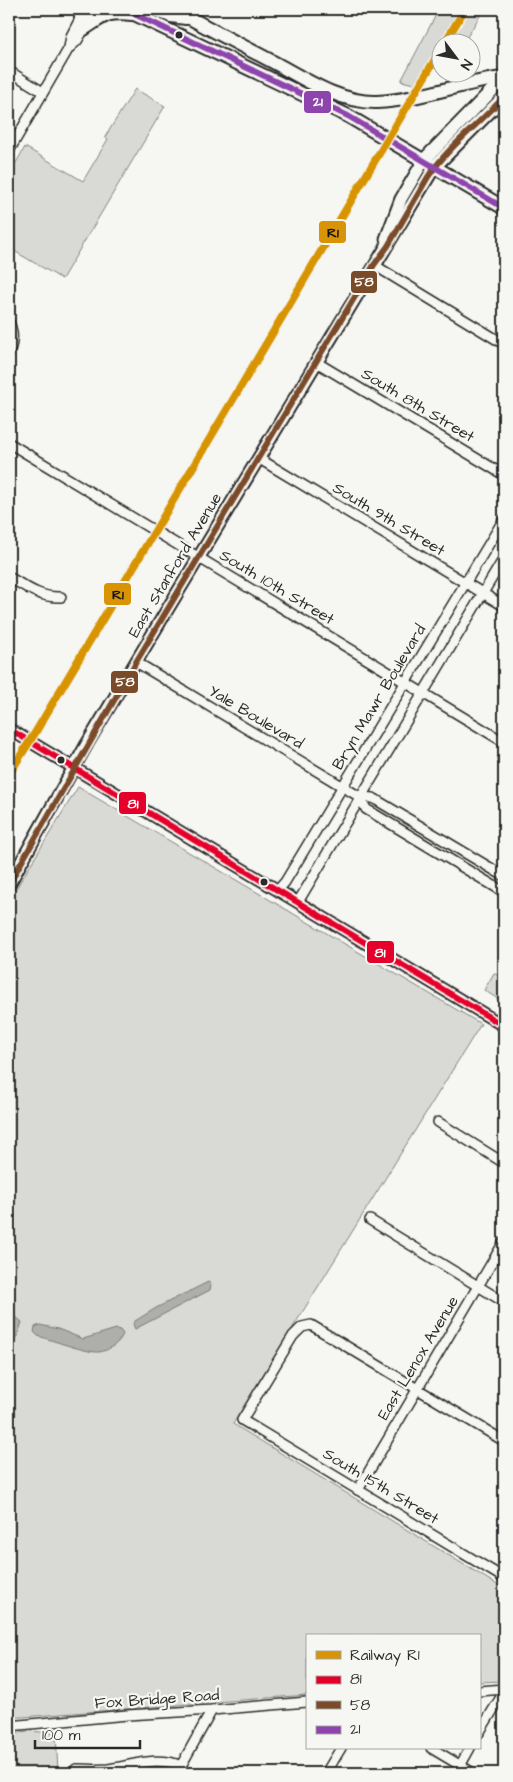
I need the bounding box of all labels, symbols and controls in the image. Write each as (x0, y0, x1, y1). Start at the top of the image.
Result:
unlabelled marker (174, 30, 184, 40)
north arrow (430, 32, 480, 82)
text: N (455, 55, 477, 74)
line badge: 21 (303, 90, 332, 114)
text: 21 (312, 92, 323, 112)
line badge: R1 (318, 220, 347, 244)
text: R1 (327, 223, 339, 243)
line badge: 58 (350, 270, 378, 294)
text: 58 (355, 272, 374, 292)
street label: South 8th Street (357, 362, 479, 448)
street label: South 9th Street (329, 477, 450, 562)
street label: East Stanford Avenue (123, 488, 227, 642)
street label: South 10th Street (215, 544, 339, 630)
line badge: R1 (103, 582, 132, 606)
text: R1 (112, 585, 124, 605)
street label: Bryn Mawr Boulevard (327, 620, 432, 774)
line badge: 58 (110, 670, 139, 694)
text: 58 (116, 672, 135, 692)
street label: Yale Boulevard (204, 680, 308, 754)
unlabelled marker (56, 755, 66, 765)
line badge: 81 (118, 791, 147, 815)
text: 81 (128, 794, 139, 814)
unlabelled marker (259, 877, 269, 887)
line badge: 81 (366, 940, 395, 964)
text: 81 (375, 943, 386, 963)
street label: East Lenox Avenue (372, 1292, 464, 1424)
street label: South 15th Street (319, 1443, 444, 1530)
legend (306, 1634, 480, 1750)
text: Railway R1 (350, 1645, 420, 1667)
text: 81 (350, 1669, 362, 1690)
street label: Fox Bridge Road (94, 1684, 220, 1715)
text: 58 (350, 1695, 371, 1716)
scale bar (35, 1717, 140, 1749)
text: 21 (350, 1719, 361, 1740)
text: 100 m (42, 1725, 81, 1746)

